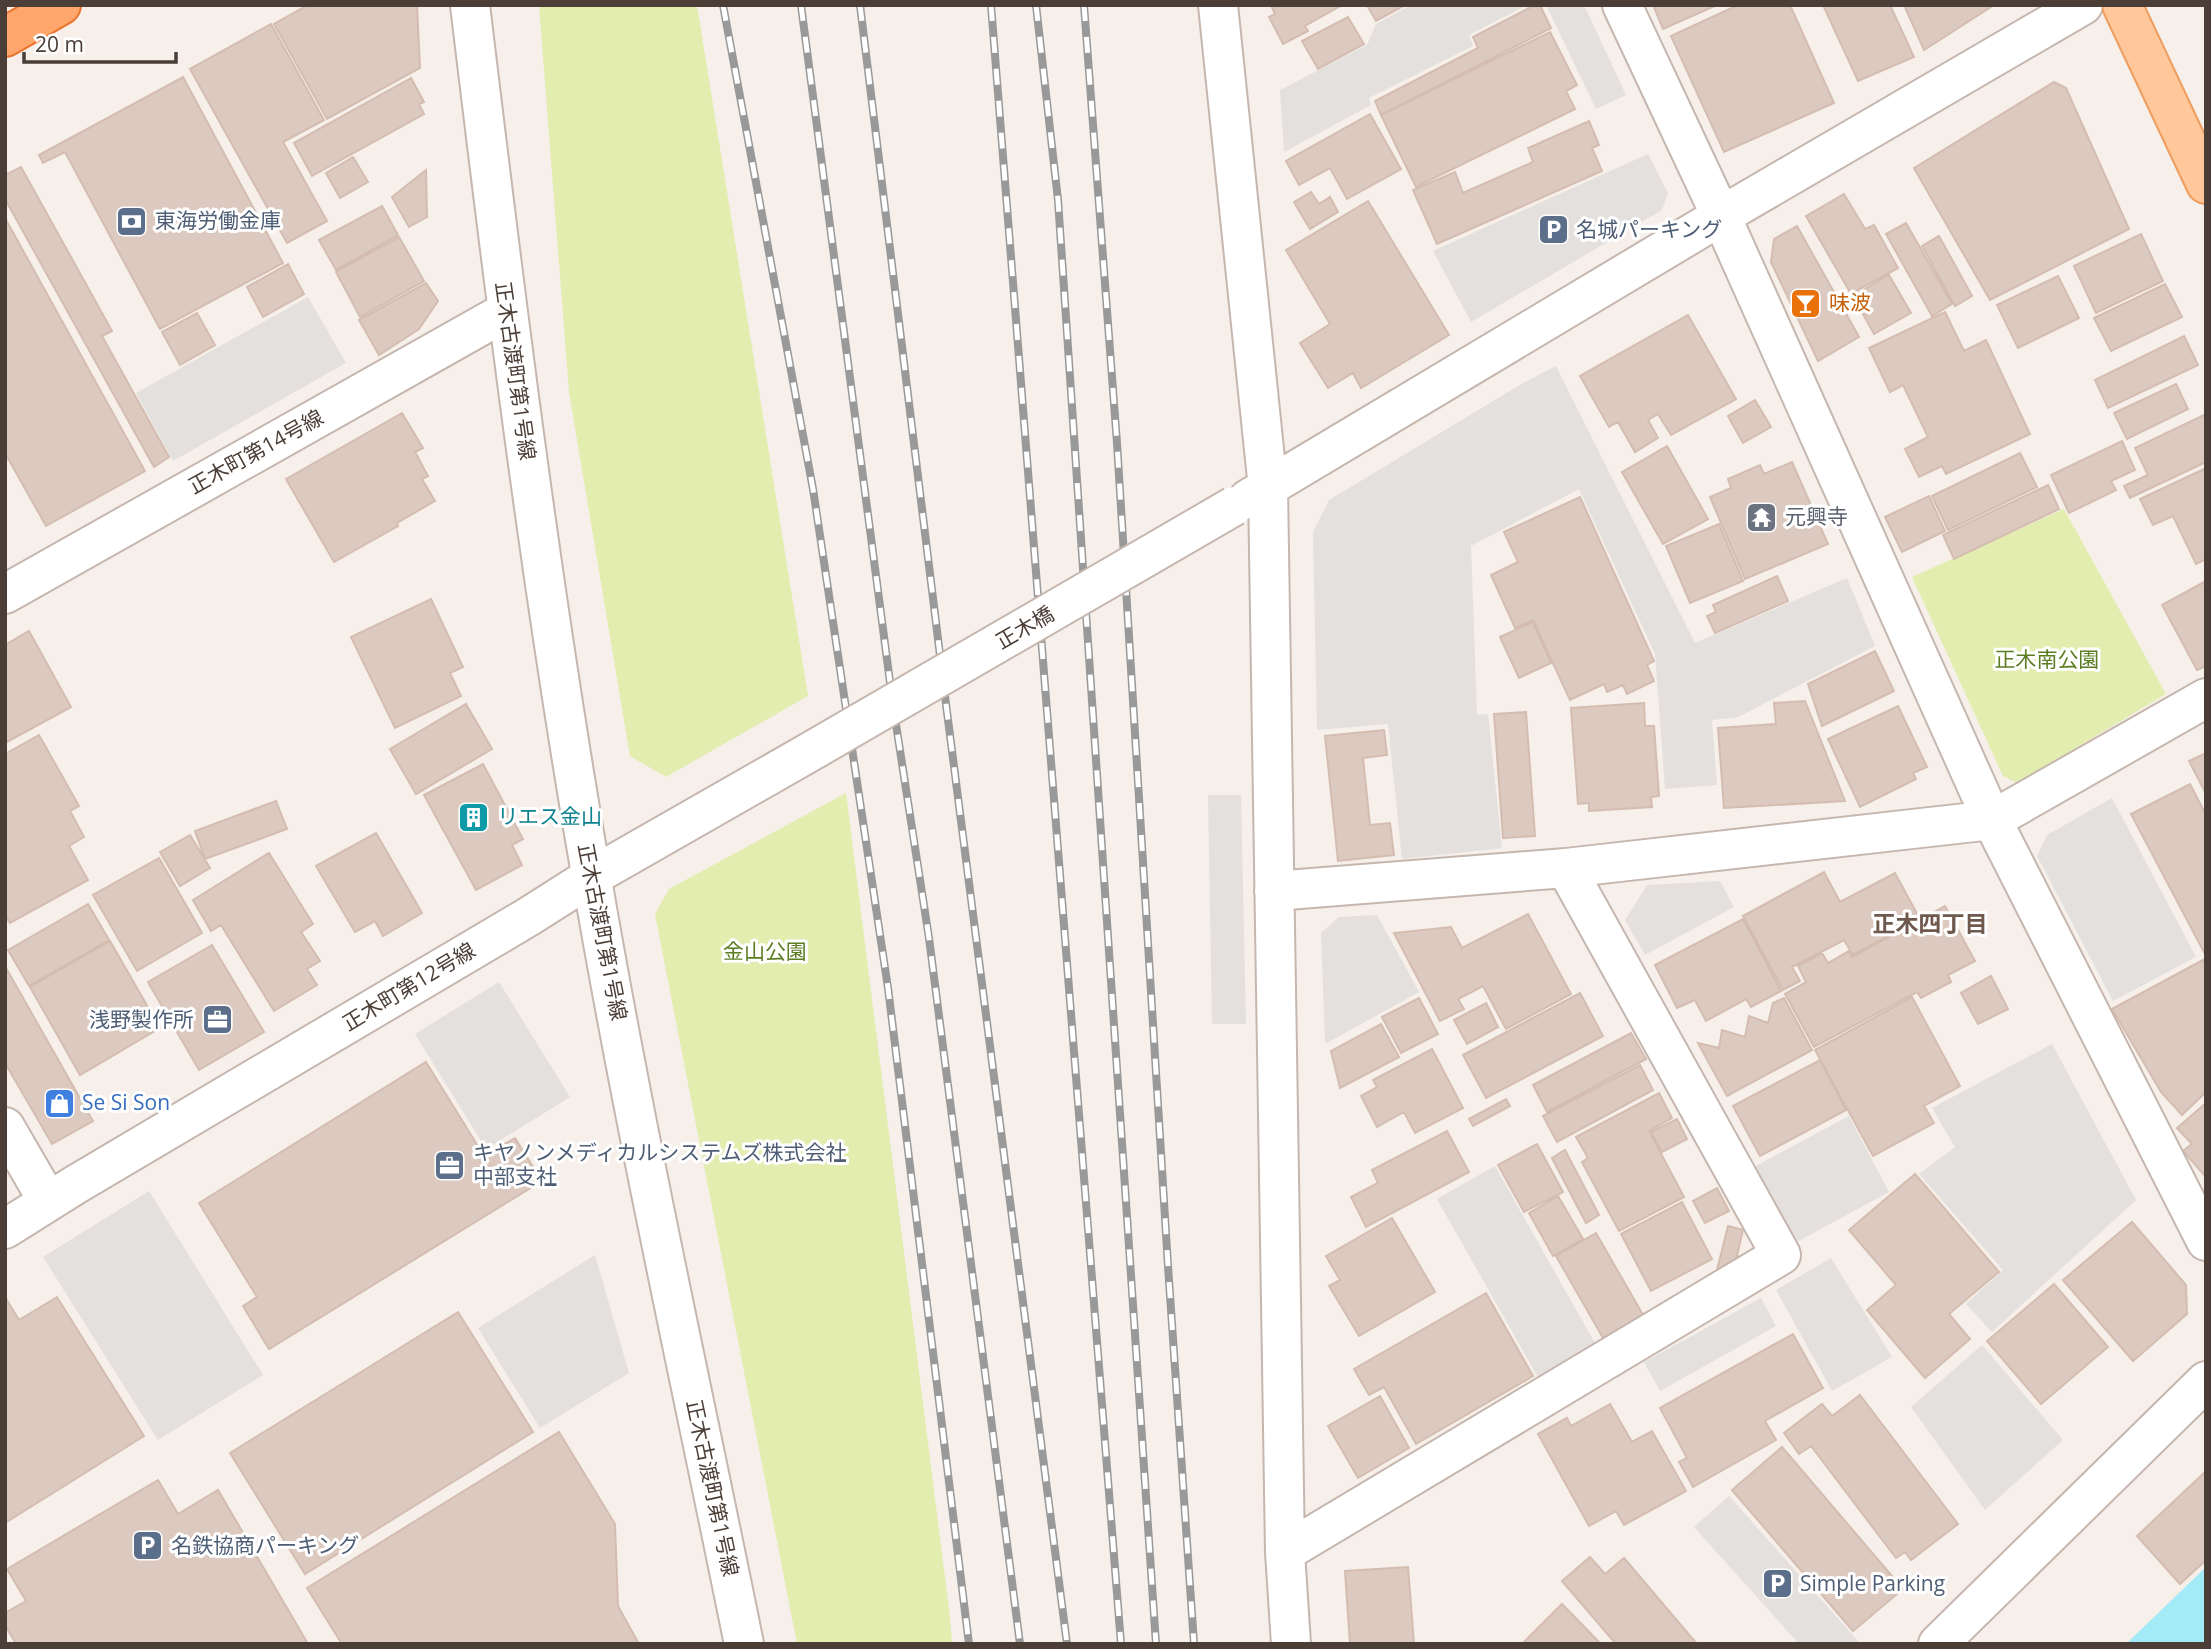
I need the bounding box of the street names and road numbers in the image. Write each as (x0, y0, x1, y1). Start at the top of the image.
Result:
street label: 正木古渡町第1号線 (490, 280, 542, 462)
street label: 正木町第14号線 (183, 403, 328, 500)
street label: 正木橋 (990, 599, 1059, 655)
street label: 正木古渡町第1号線 (572, 841, 634, 1023)
street label: 正木町第12号線 (337, 936, 480, 1037)
street label: 正木古渡町第1号線 (681, 1397, 745, 1579)

